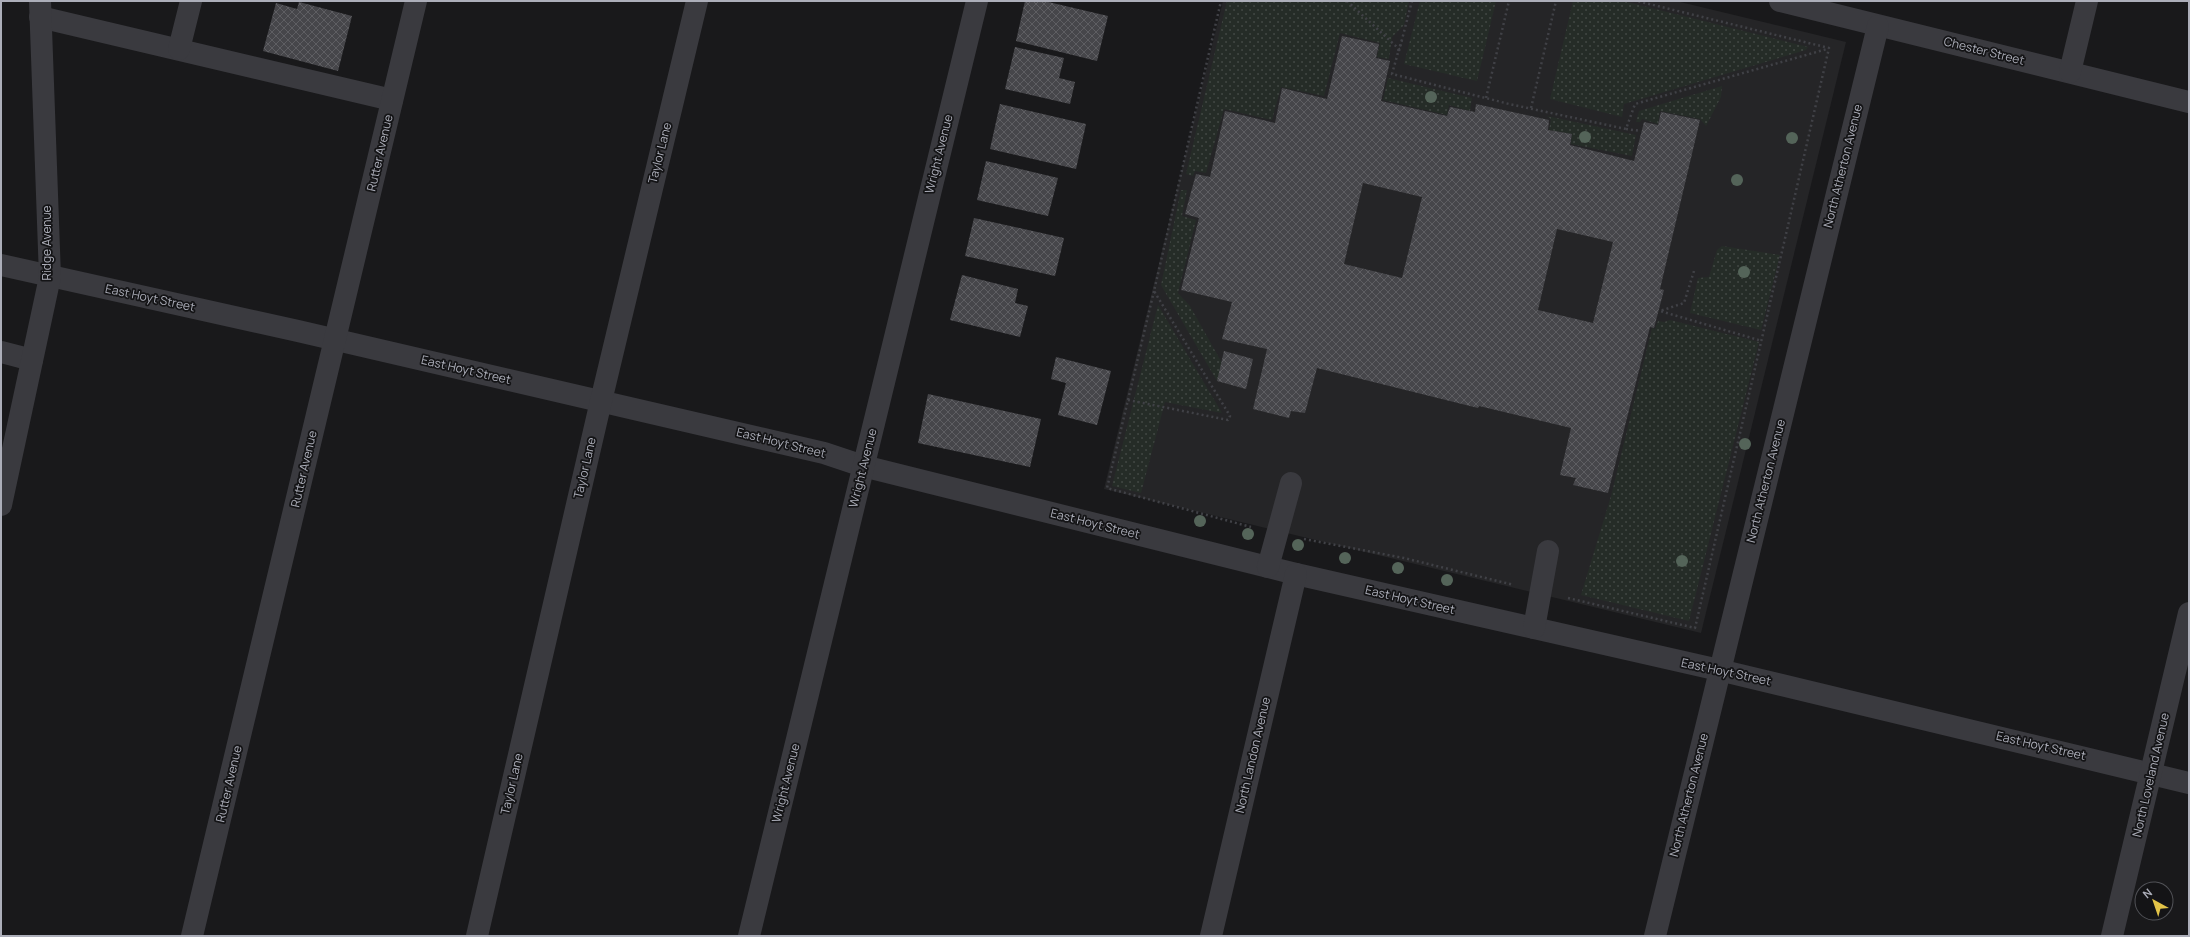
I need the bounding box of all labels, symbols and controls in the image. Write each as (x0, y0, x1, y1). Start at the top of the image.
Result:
street label: Chester Street (1942, 32, 2026, 69)
street label: North Atherton Avenue (1819, 102, 1866, 229)
street label: Rutter Avenue (362, 113, 397, 193)
street label: Wright Avenue (920, 113, 957, 195)
street label: Taylor Lane (644, 121, 675, 185)
street label: Ridge Avenue (38, 205, 55, 281)
street label: East Hoyt Street (104, 280, 197, 315)
street label: East Hoyt Street (420, 351, 513, 388)
street label: North Atherton Avenue (1742, 417, 1789, 544)
street label: East Hoyt Street (735, 423, 828, 462)
street label: Wright Avenue (844, 427, 881, 509)
street label: Rutter Avenue (286, 429, 321, 509)
street label: Taylor Lane (569, 436, 600, 500)
street label: East Hoyt Street (1049, 504, 1142, 543)
street label: East Hoyt Street (1364, 581, 1457, 618)
street label: East Hoyt Street (1680, 654, 1773, 689)
street label: North Landon Avenue (1231, 695, 1274, 815)
street label: North Loveland Avenue (2128, 711, 2173, 839)
street label: East Hoyt Street (1995, 727, 2088, 764)
street label: North Atherton Avenue (1665, 731, 1712, 858)
street label: Wright Avenue (767, 742, 804, 824)
street label: Rutter Avenue (211, 744, 246, 824)
street label: Taylor Lane (496, 752, 527, 816)
north arrow (2134, 881, 2174, 921)
text: N (2139, 885, 2155, 901)

